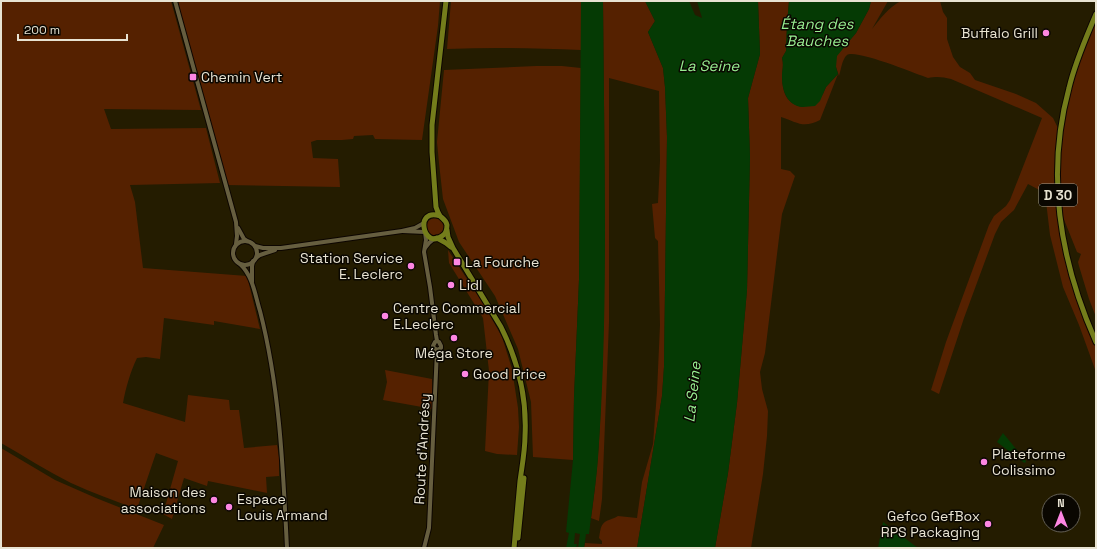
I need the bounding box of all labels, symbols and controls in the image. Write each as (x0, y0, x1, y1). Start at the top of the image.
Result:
water label: Étang des Bauches (780, 14, 855, 50)
scale bar (18, 16, 127, 42)
text: 200 m (24, 22, 60, 38)
place label: Buffalo Grill (961, 24, 1038, 42)
marker: Buffalo Grill (1041, 28, 1051, 38)
water label: La Seine (679, 56, 740, 75)
place label: Chemin Vert (201, 68, 282, 86)
marker: Chemin Vert (188, 72, 198, 82)
road number: D 30 (1039, 184, 1077, 206)
place label: Station Service E. Leclerc (300, 249, 403, 283)
place label: La Fourche (465, 253, 539, 271)
marker: La Fourche (452, 257, 462, 267)
marker: Station Service E. Leclerc (406, 261, 416, 271)
place label: Lidl (459, 276, 483, 294)
marker: Lidl (446, 280, 456, 290)
place label: Centre Commercial E.Leclerc (393, 299, 520, 333)
marker: Centre Commercial E.Leclerc (380, 311, 390, 321)
marker: Méga Store (449, 333, 459, 343)
place label: Méga Store (415, 344, 493, 362)
water label: La Seine (679, 360, 705, 423)
place label: Good Price (473, 365, 546, 383)
marker: Good Price (460, 369, 470, 379)
street label: Route d'Andrésy (410, 393, 434, 505)
place label: Plateforme Colissimo (992, 445, 1066, 479)
marker: Plateforme Colissimo (979, 457, 989, 467)
place label: Maison des associations (121, 483, 206, 517)
place label: Espace Louis Armand (237, 490, 328, 524)
north arrow (1041, 493, 1081, 533)
marker: Maison des associations (209, 495, 219, 505)
text: N (1057, 496, 1065, 510)
marker: Espace Louis Armand (224, 502, 234, 512)
place label: Gefco GefBox RPS Packaging (881, 507, 980, 541)
marker: Gefco GefBox RPS Packaging (983, 519, 993, 529)

